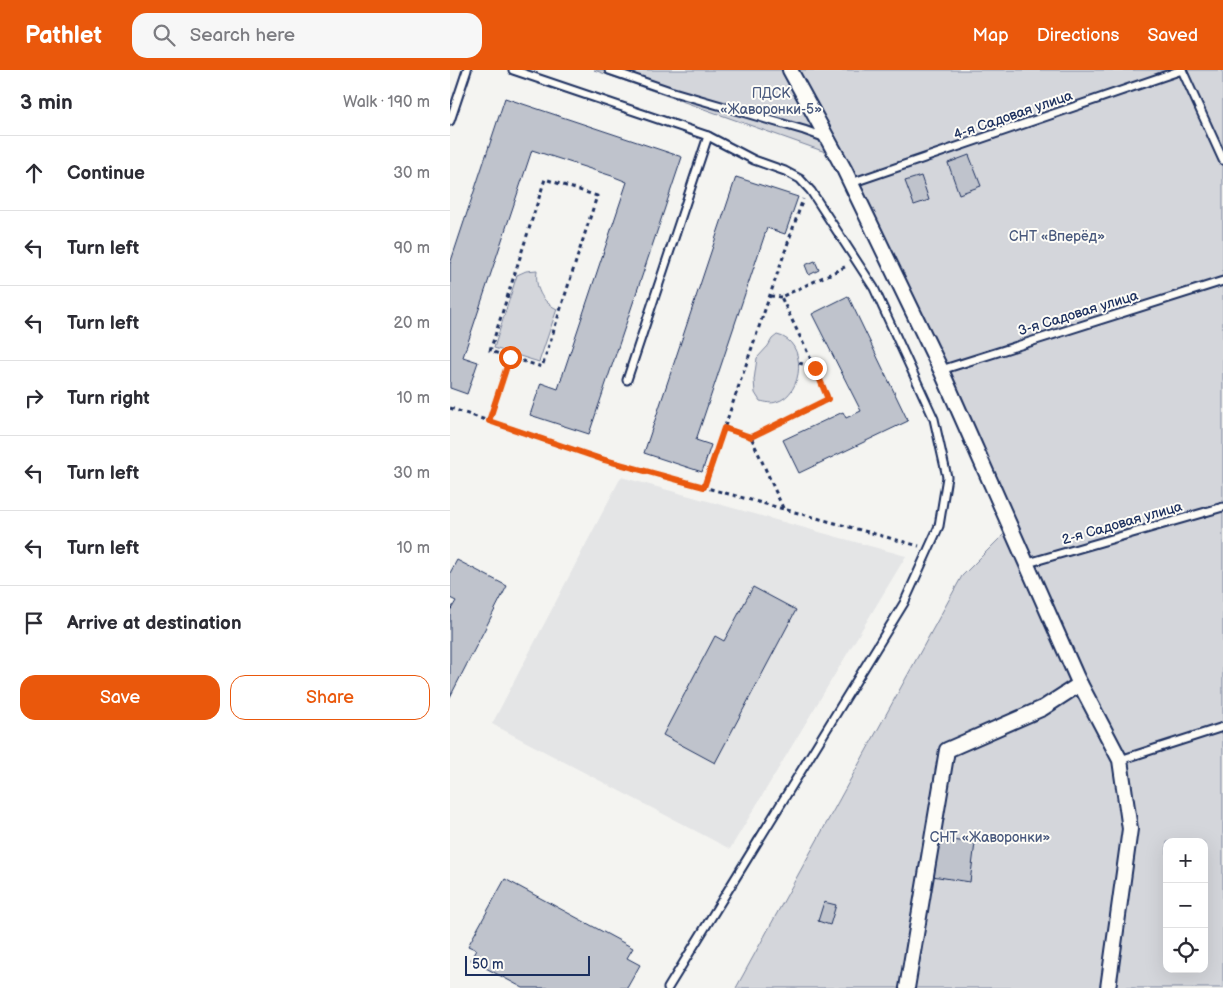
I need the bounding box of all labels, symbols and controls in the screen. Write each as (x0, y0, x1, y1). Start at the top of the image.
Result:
search box (132, 13, 482, 58)
text: Pathlet (25, 21, 102, 50)
icon: search (150, 21, 178, 49)
text: Search here (190, 24, 295, 47)
text: Map (973, 25, 1009, 46)
text: Directions (1037, 25, 1119, 46)
text: Saved (1147, 25, 1198, 46)
park label: ПДСК «Жаворонки-5» (720, 85, 822, 118)
street label: 4-я Садовая улица (951, 86, 1075, 143)
text: 3 min (20, 90, 73, 115)
text: Walk · 190 m (343, 93, 430, 112)
icon: ahead (20, 159, 48, 187)
text: Continue (67, 162, 145, 185)
text: 30 m (393, 164, 430, 183)
park label: СНТ «Вперёд» (1009, 228, 1105, 245)
icon: left (20, 234, 48, 262)
text: Turn left (67, 237, 139, 260)
text: 90 m (394, 239, 430, 258)
street label: 3-я Садовая улица (1016, 286, 1141, 339)
icon: left (20, 309, 48, 337)
text: Turn left (67, 312, 139, 335)
text: 20 m (394, 314, 430, 333)
route start (499, 346, 522, 369)
route end (804, 357, 827, 380)
icon: right (20, 384, 48, 412)
text: Turn right (67, 387, 150, 410)
text: 10 m (397, 389, 430, 408)
icon: left (20, 459, 48, 487)
text: Turn left (67, 462, 139, 485)
text: 30 m (393, 464, 430, 483)
street label: 2-я Садовая улица (1060, 497, 1185, 548)
icon: left (20, 534, 48, 562)
text: Turn left (67, 537, 139, 560)
text: 10 m (397, 539, 430, 558)
icon: arrive (20, 609, 48, 637)
text: Arrive at destination (67, 612, 242, 635)
button: Save (20, 675, 220, 720)
button: Share (230, 675, 430, 720)
park label: СНТ «Жаворонки» (930, 829, 1050, 846)
map controls (1163, 838, 1208, 973)
button: + (1163, 838, 1208, 883)
button: − (1163, 883, 1208, 928)
button: locate (1163, 928, 1208, 973)
scale bar (465, 953, 590, 976)
text: 50 m (472, 956, 504, 973)

